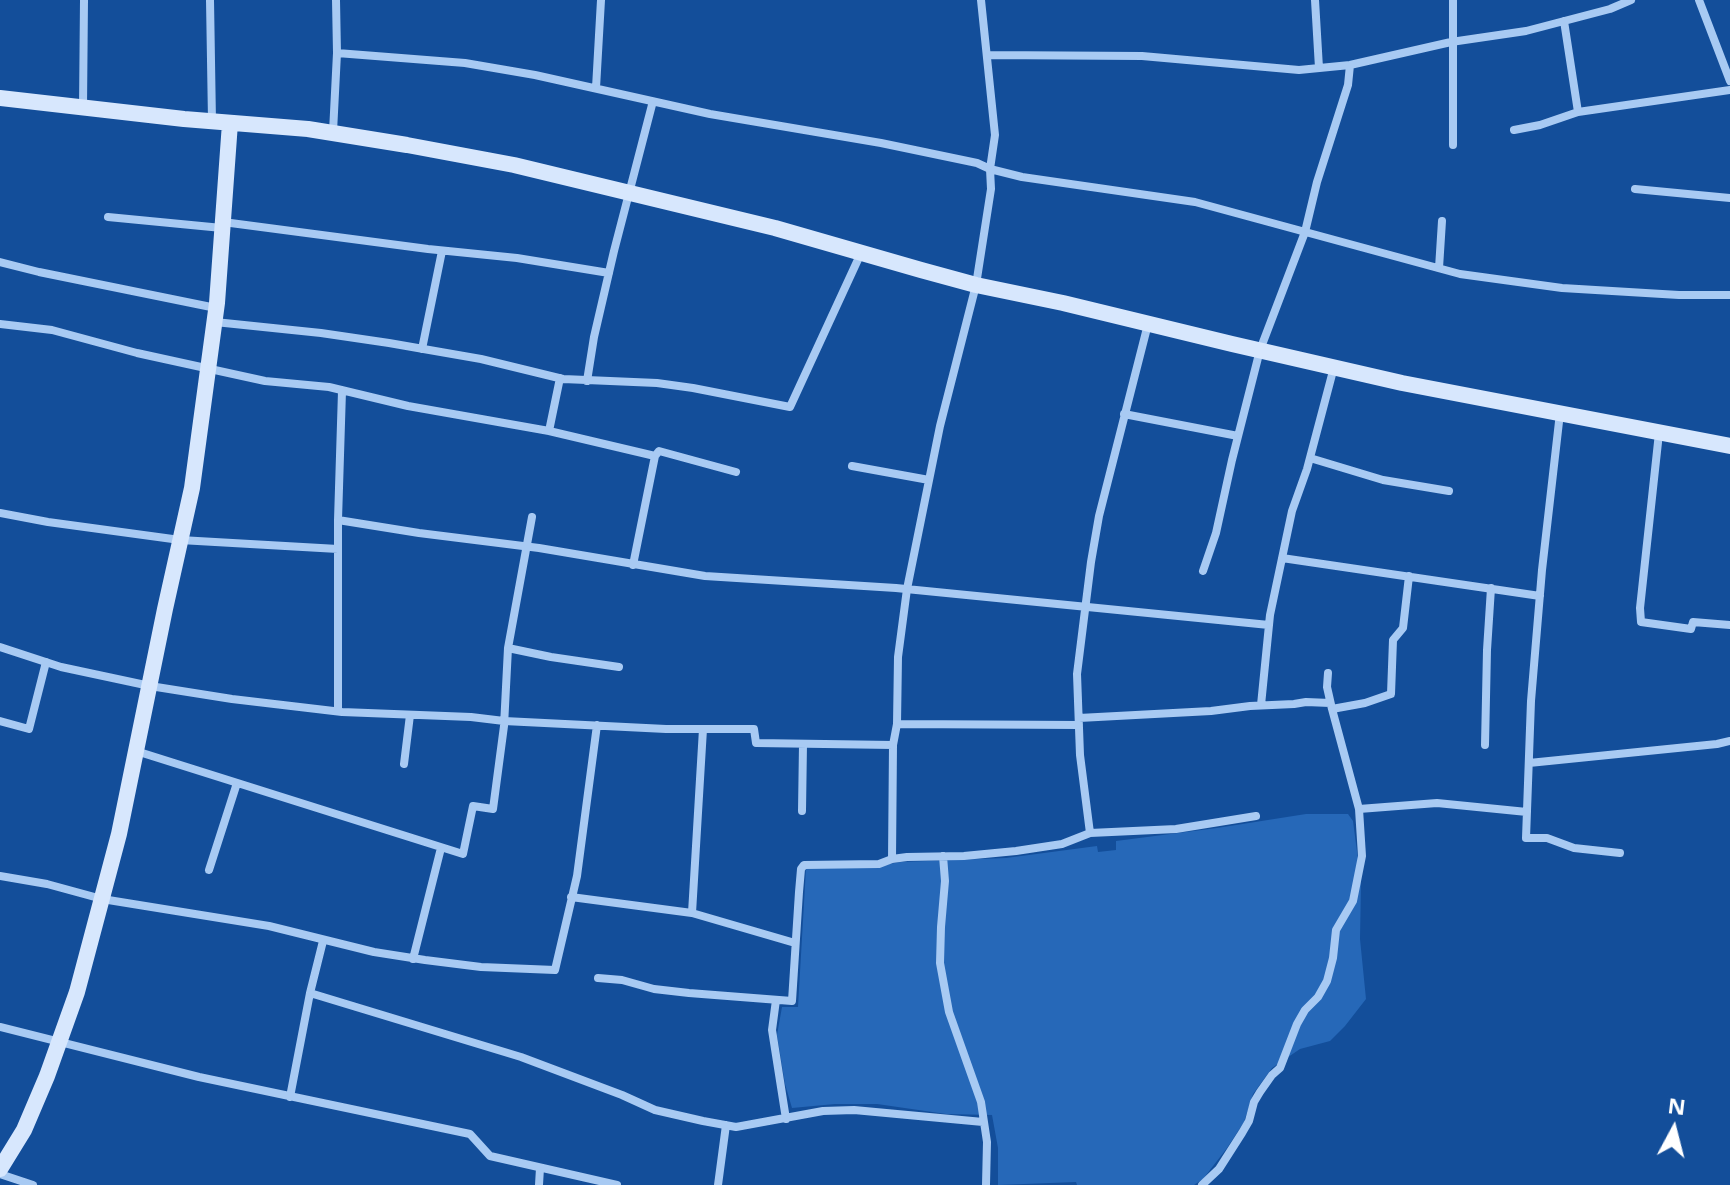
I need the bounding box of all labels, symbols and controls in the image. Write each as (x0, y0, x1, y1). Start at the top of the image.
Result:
north arrow (1634, 1089, 1714, 1169)
text: N (1666, 1089, 1688, 1121)

